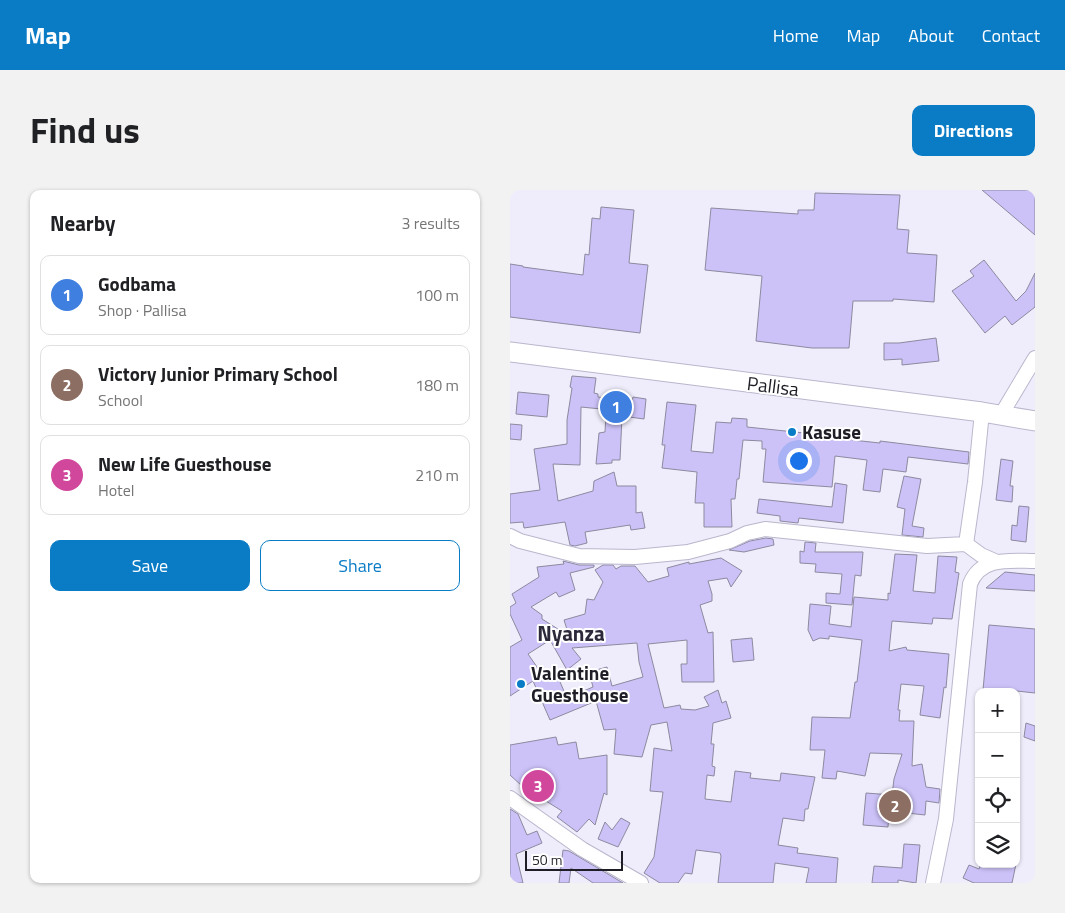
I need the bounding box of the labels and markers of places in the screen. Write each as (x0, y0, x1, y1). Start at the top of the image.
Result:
pin: 1 (600, 388, 632, 426)
place label: Kasuse (802, 417, 861, 446)
marker: Kasuse (786, 426, 798, 438)
place label: Valentine Guesthouse (531, 658, 629, 709)
marker: Valentine Guesthouse (515, 678, 527, 690)
pin: 3 (522, 767, 554, 805)
pin: 2 (879, 787, 911, 825)

